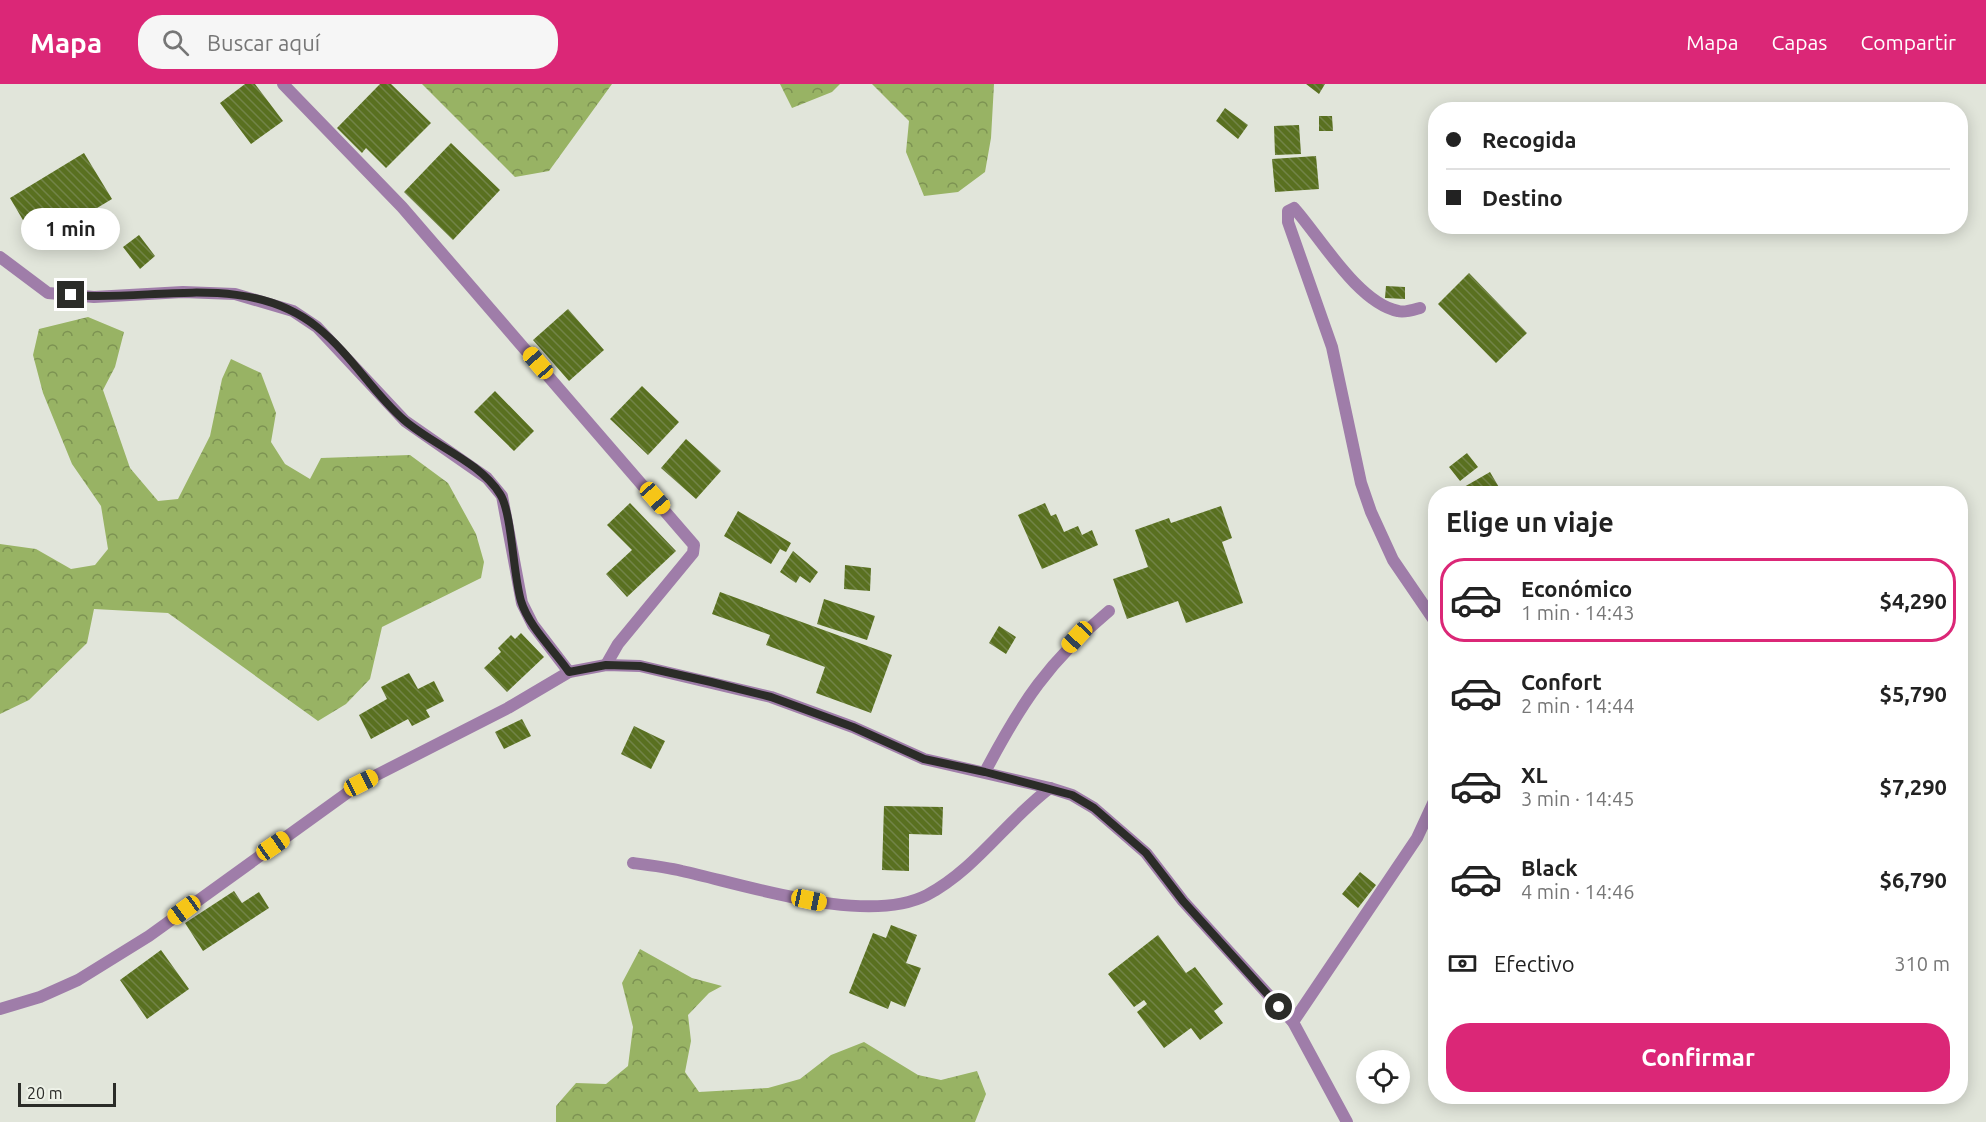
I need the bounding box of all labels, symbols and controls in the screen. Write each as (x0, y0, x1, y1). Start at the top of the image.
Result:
search box (138, 15, 558, 69)
icon: search (159, 26, 192, 59)
text: Mapa (30, 27, 102, 58)
text: Buscar aquí (207, 30, 320, 55)
text: Mapa (1686, 30, 1738, 54)
text: Capas (1771, 30, 1827, 54)
text: Compartir (1860, 30, 1956, 54)
text: Recogida (1482, 127, 1577, 152)
text: Destino (1482, 185, 1563, 210)
callout: 1 min (22, 208, 121, 250)
text: 1 min (45, 217, 96, 240)
route end (57, 281, 84, 308)
car (519, 344, 557, 382)
car (636, 479, 674, 517)
text: Elige un viaje (1446, 507, 1614, 537)
icon: car (1449, 573, 1503, 627)
text: Económico (1521, 576, 1632, 601)
text: $4,290 (1880, 588, 1947, 613)
text: 1 min · 14:43 (1521, 601, 1635, 624)
car (1058, 618, 1096, 656)
icon: car (1449, 666, 1503, 720)
text: Confort (1521, 669, 1602, 694)
text: $5,790 (1880, 681, 1947, 706)
text: 2 min · 14:44 (1521, 694, 1635, 717)
icon: car (1449, 759, 1503, 813)
text: XL (1521, 762, 1548, 787)
car (341, 767, 381, 799)
text: $7,290 (1880, 774, 1947, 799)
text: 3 min · 14:45 (1521, 787, 1635, 810)
car (253, 828, 293, 864)
icon: car (1449, 852, 1503, 906)
text: Black (1521, 855, 1578, 880)
text: $6,790 (1880, 867, 1947, 892)
text: 4 min · 14:46 (1521, 880, 1635, 903)
car (790, 887, 828, 913)
car (164, 892, 204, 928)
icon: cash (1446, 947, 1479, 980)
text: Efectivo (1494, 951, 1575, 976)
text: 310 m (1894, 952, 1950, 975)
route start (1265, 993, 1292, 1020)
button: Confirmar (1446, 1023, 1950, 1092)
map controls (1356, 1050, 1410, 1104)
button: locate (1356, 1050, 1410, 1104)
scale bar (18, 1080, 116, 1108)
text: 20 m (27, 1084, 63, 1102)

